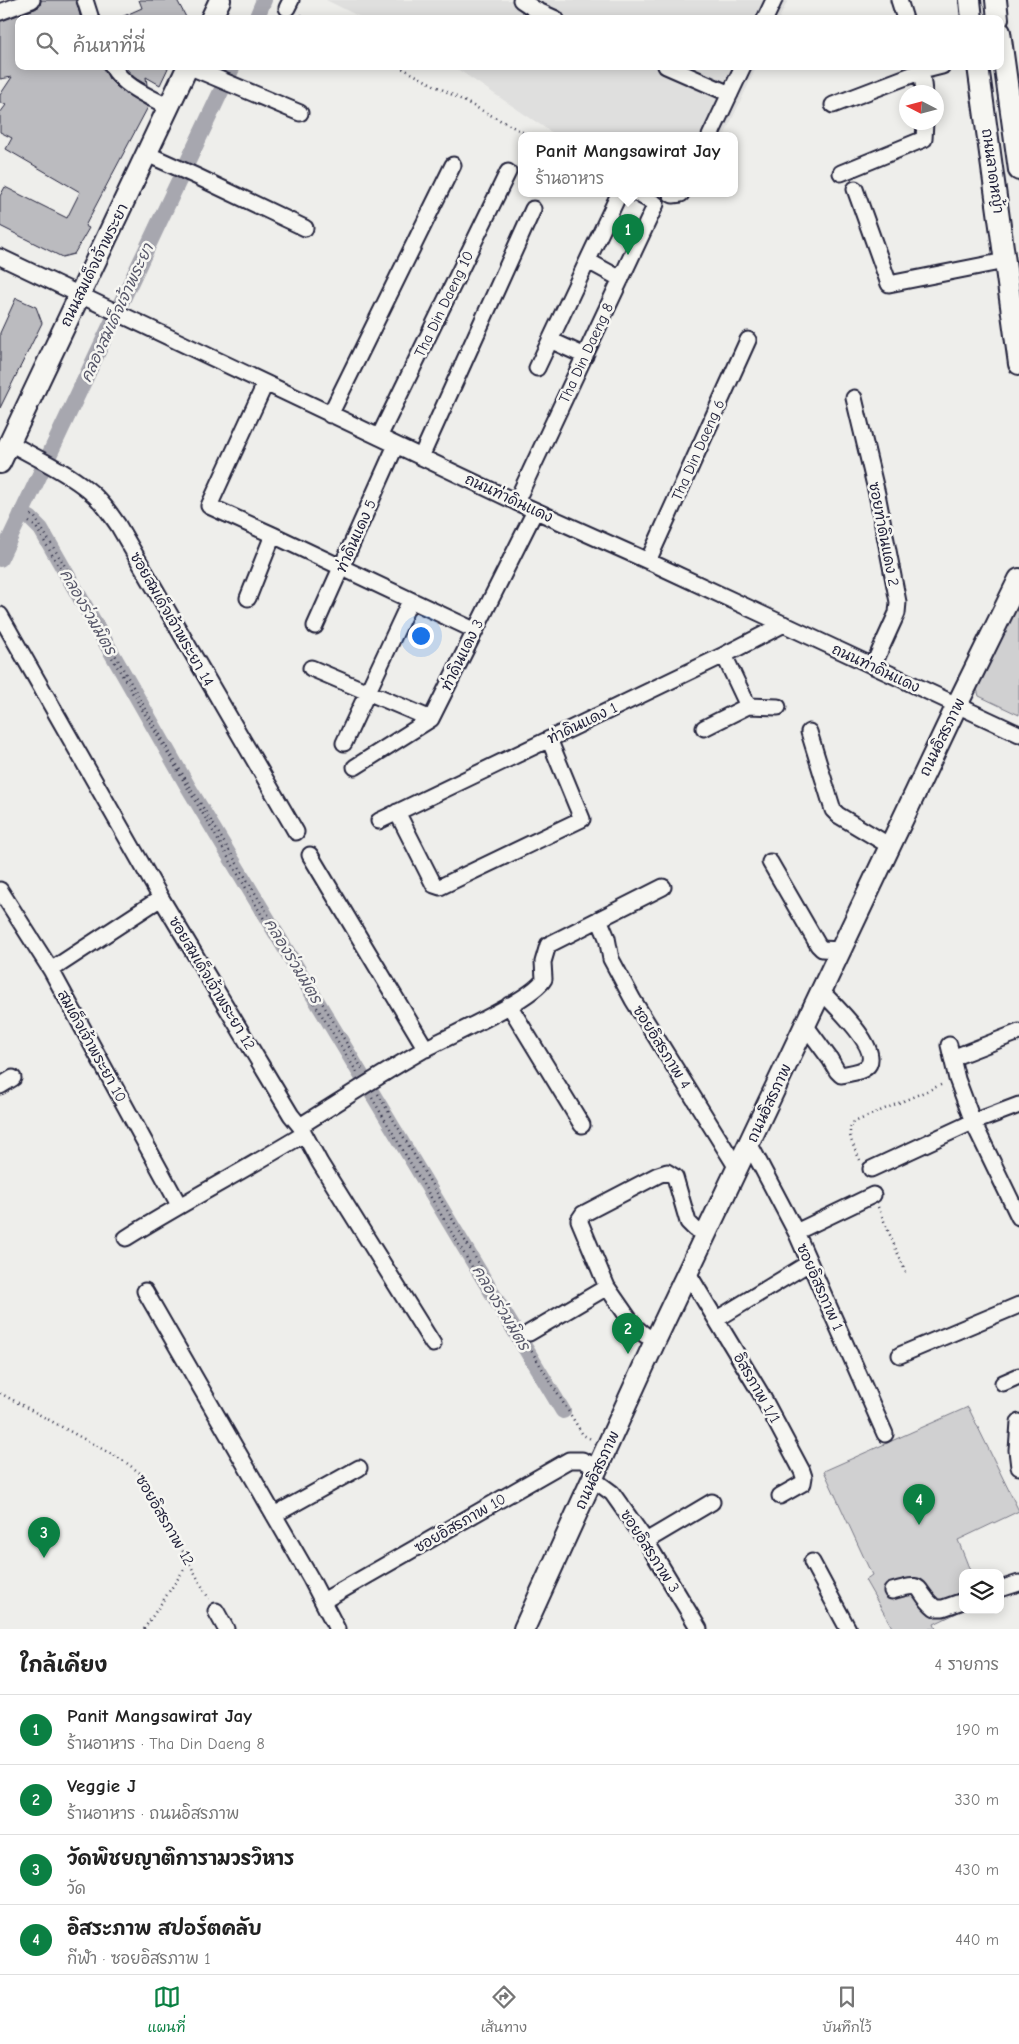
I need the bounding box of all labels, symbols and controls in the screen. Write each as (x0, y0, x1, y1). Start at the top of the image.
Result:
search box (15, 15, 1004, 70)
icon: search (33, 29, 61, 57)
text: ค้นหาที่นี่ (73, 35, 145, 57)
north arrow (899, 85, 944, 130)
street label: ถนนลาดหญ้า (978, 127, 1009, 215)
popup (518, 132, 738, 197)
text: Panit Mangsawirat Jay (536, 140, 720, 162)
text: ร้านอาหาร (536, 170, 604, 188)
street label: ถนนสมเด็จเจ้าพระยา (55, 200, 132, 329)
pin: 1 (612, 214, 644, 255)
water label: คลองสมเด็จเจ้าพระยา (75, 239, 157, 385)
street label: Tha Din Daeng 10 (411, 248, 477, 360)
street label: Tha Din Daeng 8 (555, 300, 617, 406)
street label: Tha Din Daeng 6 (668, 397, 728, 503)
street label: ถนนท่าดินแดง (462, 469, 556, 526)
street label: ซอยท่าดินแดง 2 (865, 480, 904, 588)
street label: ท่าดินแดง 5 (331, 496, 380, 575)
street label: ซอยสมเด็จเจ้าพระยา 14 (126, 548, 219, 689)
water label: คลองร่วมมิตร (56, 565, 122, 659)
street label: ท่าดินแดง 3 (436, 616, 487, 694)
your location (408, 623, 434, 649)
street label: ถนนท่าดินแดง (829, 639, 923, 696)
street label: ถนนอิสรภาพ (915, 695, 969, 779)
street label: ท่าดินแดง 1 (544, 697, 620, 748)
street label: ซอยสมเด็จเจ้าพระยา 12 (165, 913, 260, 1053)
water label: คลองร่วมมิตร (261, 914, 328, 1008)
street label: สมเด็จเจ้าพระยา 10 (54, 986, 131, 1105)
street label: ซอยอิสรภาพ 4 (629, 1002, 695, 1092)
street label: ถนนอิสรภาพ (743, 1061, 795, 1145)
street label: ซอยอิสรภาพ 1 (793, 1241, 847, 1333)
water label: คลองร่วมมิตร (469, 1261, 536, 1355)
pin: 2 (612, 1313, 644, 1354)
street label: อิสรภาพ 1/1 (730, 1350, 784, 1426)
street label: ถนนอิสรภาพ (571, 1428, 623, 1512)
street label: ซอยอิสรภาพ 12 (132, 1472, 198, 1568)
pin: 4 (903, 1484, 935, 1525)
street label: ซอยอิสรภาพ 10 (411, 1490, 509, 1556)
street label: ซอยอิสรภาพ 3 (617, 1506, 683, 1596)
pin: 3 (28, 1517, 60, 1558)
map controls (959, 1569, 1004, 1614)
button: layers (959, 1569, 1004, 1614)
text: ใกล้เคียง (20, 1653, 107, 1677)
text: 4 รายการ (935, 1656, 999, 1674)
text: Panit Mangsawirat Jay (67, 1705, 252, 1727)
text: 1 (33, 1721, 39, 1739)
text: 190 m (956, 1721, 999, 1739)
text: ร้านอาหาร · Tha Din Daeng 8 (67, 1735, 265, 1753)
text: Veggie J (67, 1775, 136, 1797)
text: 2 (32, 1791, 40, 1809)
text: 330 m (954, 1791, 999, 1809)
text: ร้านอาหาร · ถนนอิสรภาพ (67, 1805, 239, 1823)
text: วัดพิชยญาติการามวรวิหาร (67, 1848, 295, 1870)
text: 3 (32, 1861, 40, 1879)
text: 430 m (955, 1861, 999, 1879)
text: วัด (67, 1880, 86, 1898)
text: อิสระภาพ สปอร์ตคลับ (67, 1918, 262, 1940)
text: 4 (32, 1931, 40, 1949)
text: 440 m (955, 1931, 999, 1949)
text: กีฬา · ซอยอิสรภาพ 1 (67, 1950, 211, 1968)
tab: แผนที่ (148, 1983, 185, 2037)
tab: เส้นทาง (481, 1983, 527, 2037)
tab: บันทึกไว้ (822, 1983, 871, 2037)

